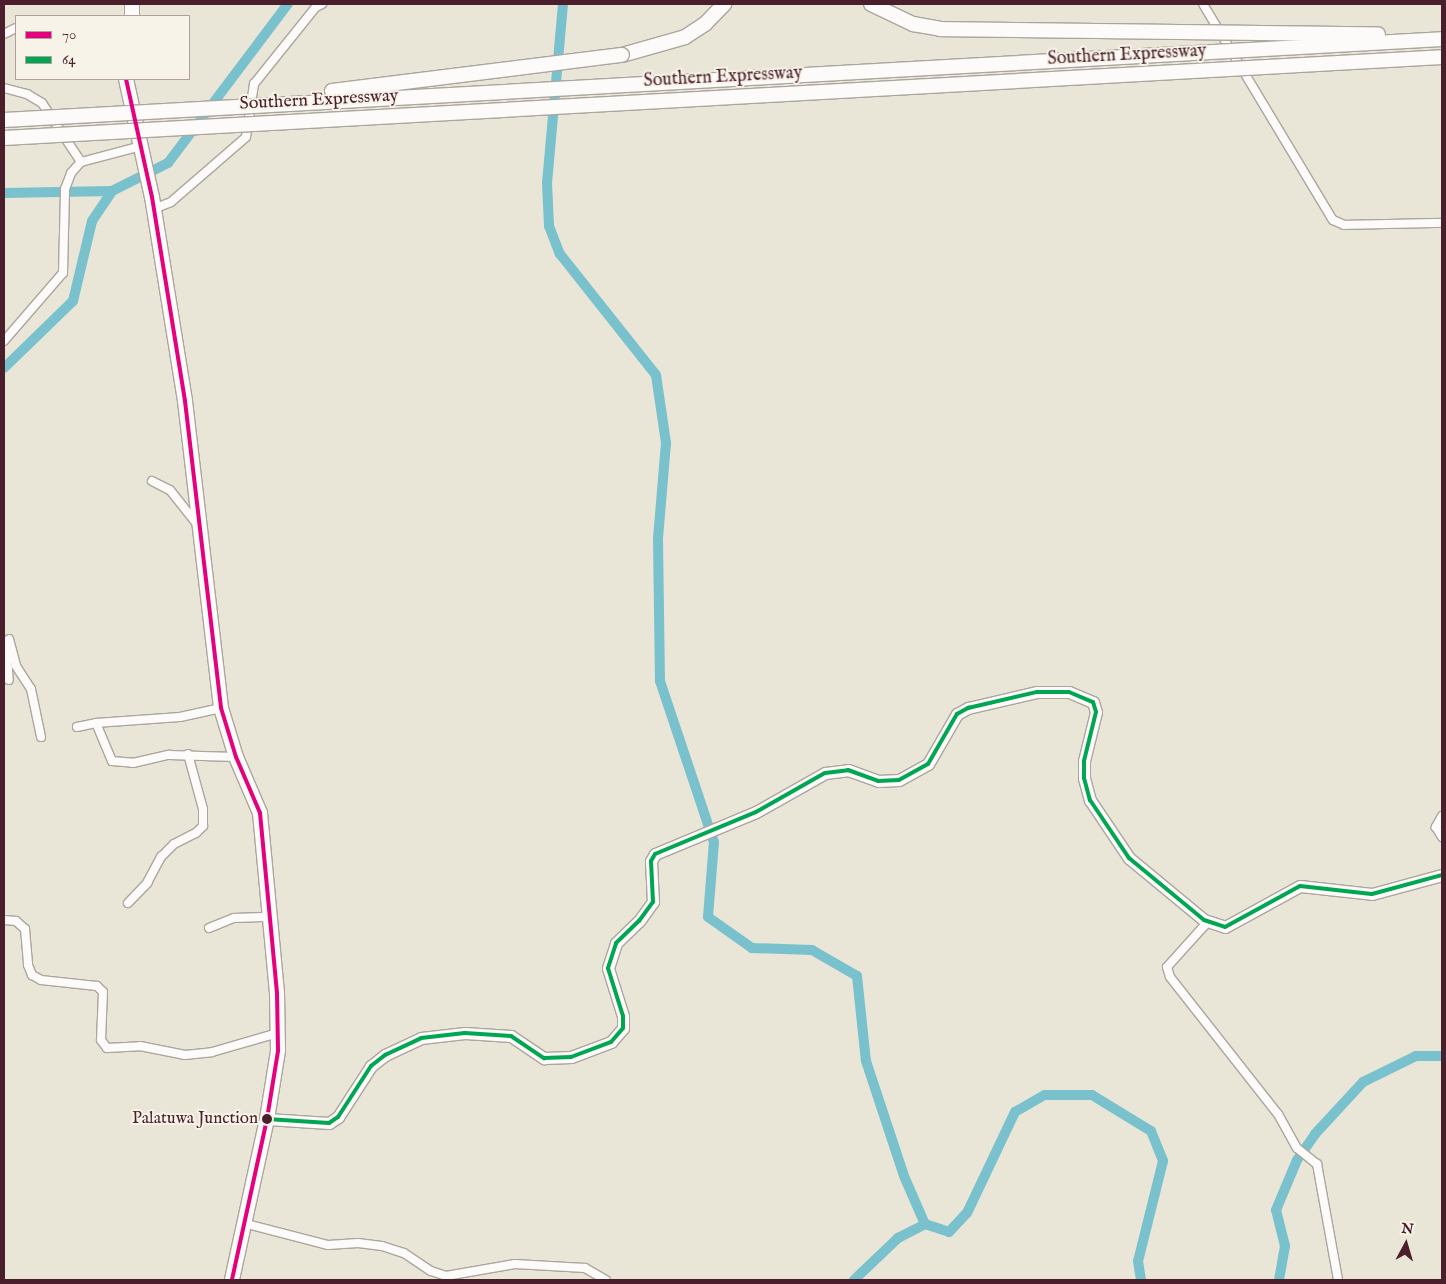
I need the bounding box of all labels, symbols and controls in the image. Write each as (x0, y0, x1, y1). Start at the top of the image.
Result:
legend (15, 15, 190, 80)
text: 70 (62, 25, 76, 44)
street label: Southern Expressway (1047, 41, 1207, 71)
text: 64 (62, 50, 76, 69)
street label: Southern Expressway (643, 63, 803, 93)
street label: Southern Expressway (239, 86, 399, 116)
place label: Palatuwa Junction (132, 1109, 258, 1129)
marker: Palatuwa Junction (262, 1114, 272, 1124)
north arrow (1381, 1219, 1431, 1269)
text: N (1401, 1219, 1415, 1239)

